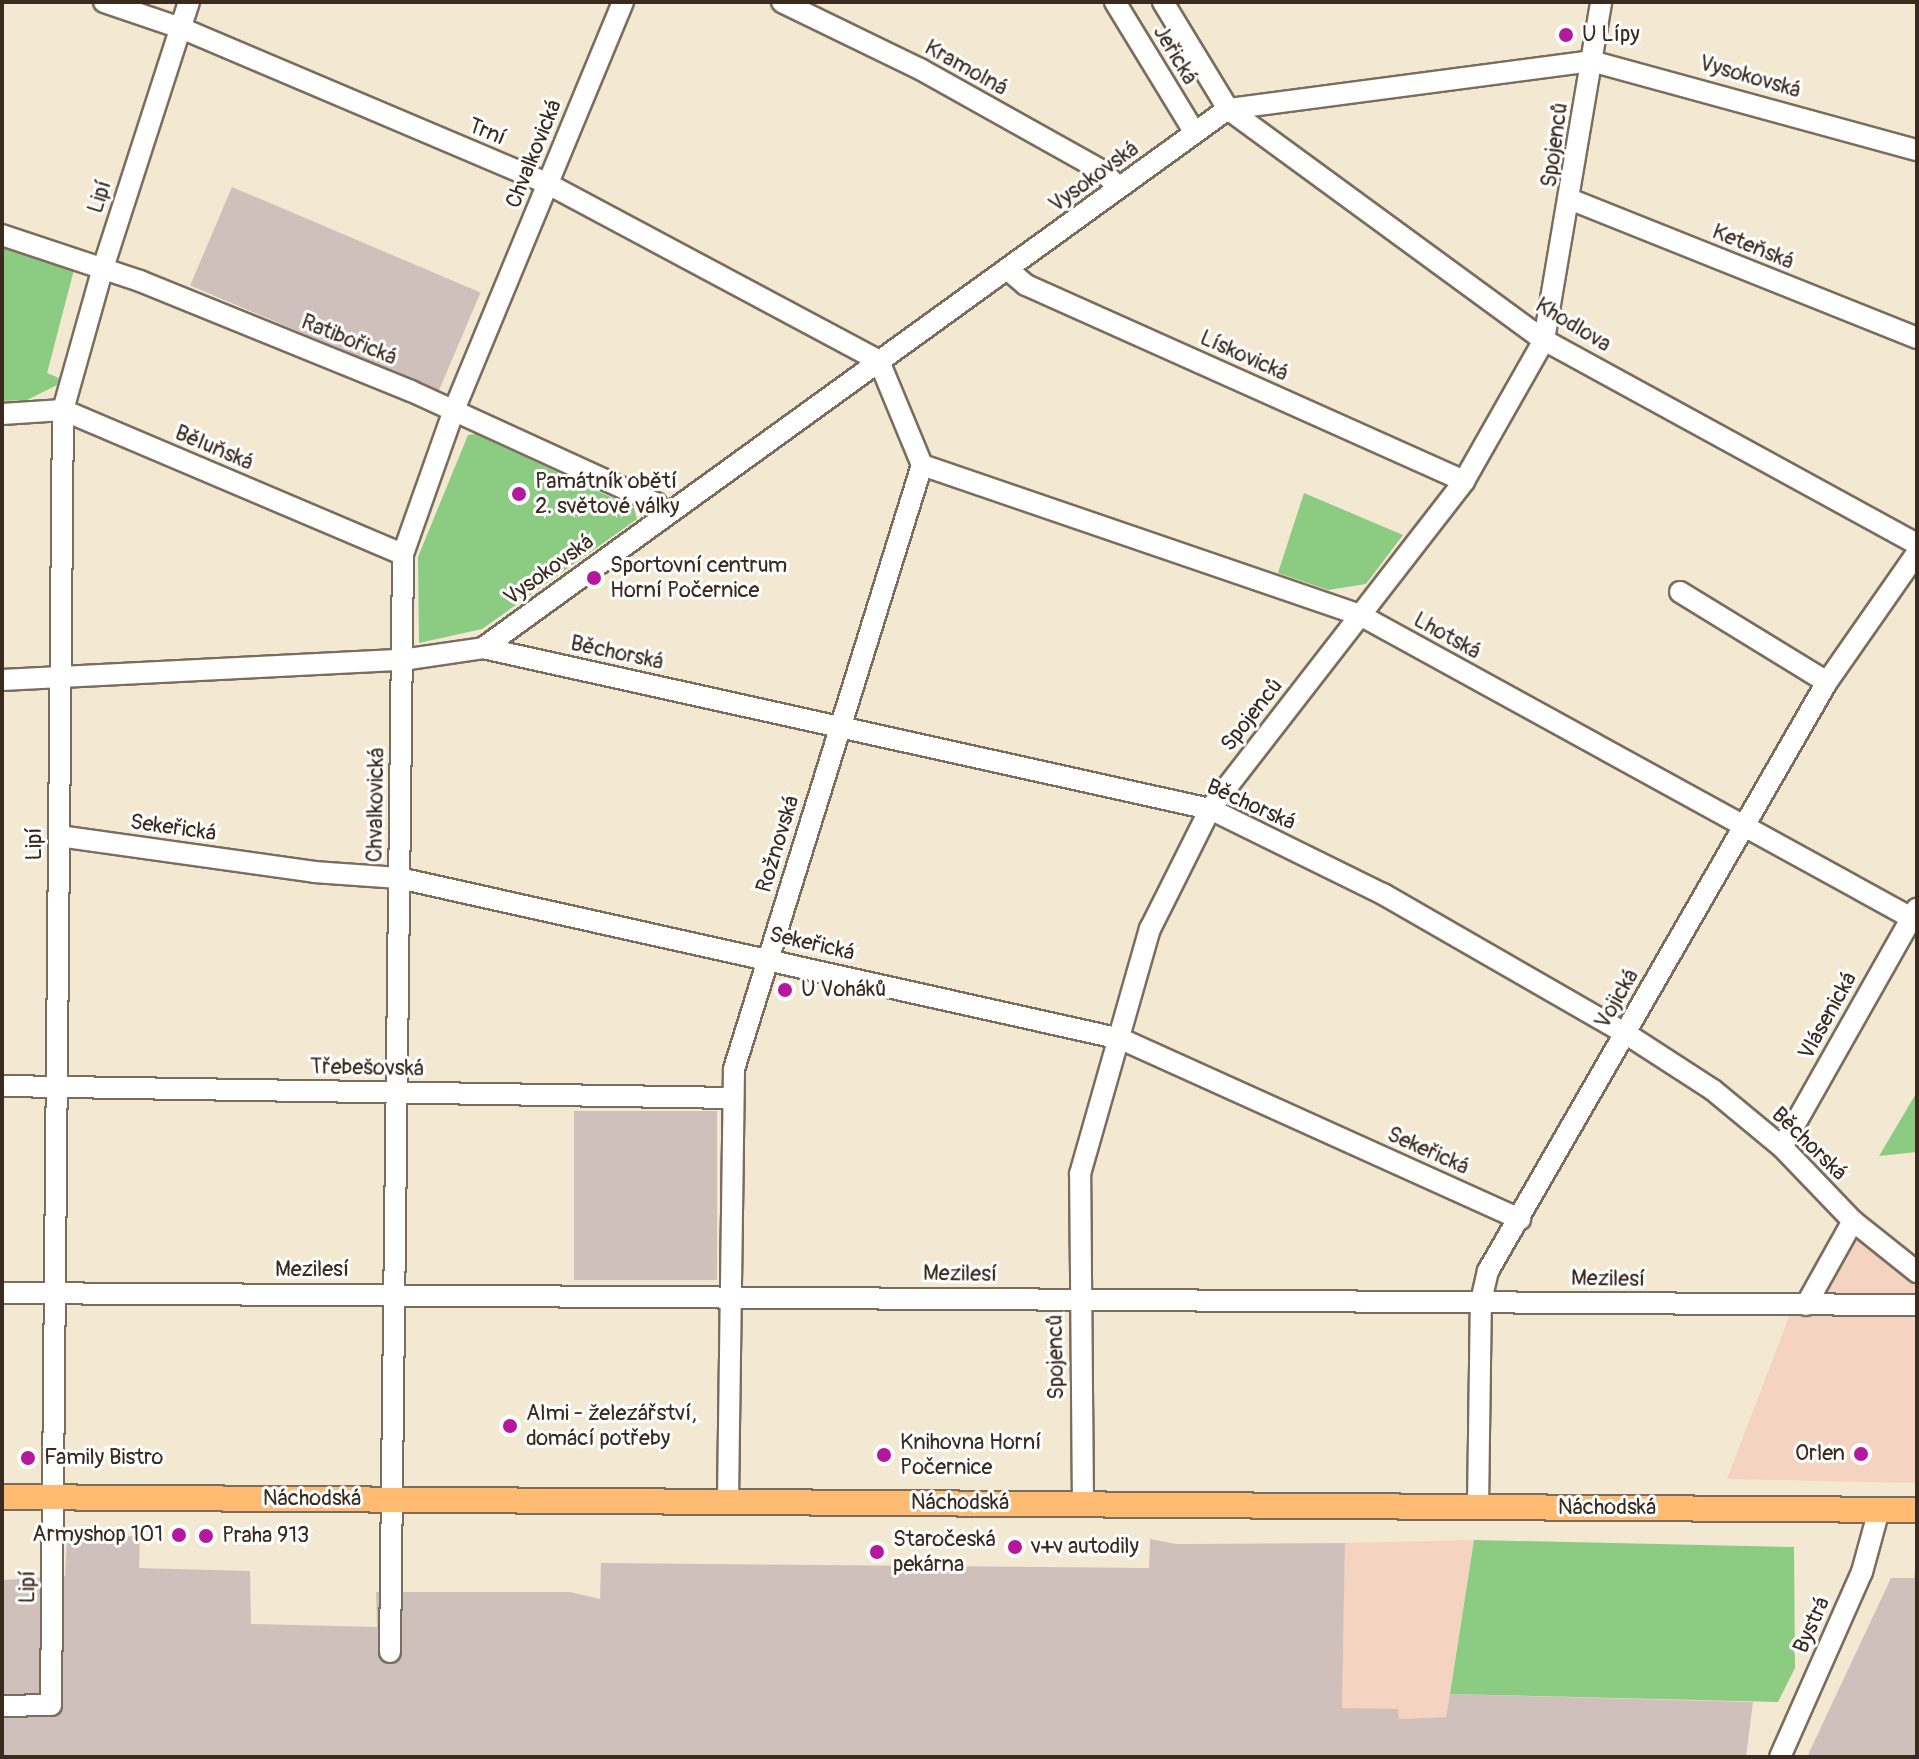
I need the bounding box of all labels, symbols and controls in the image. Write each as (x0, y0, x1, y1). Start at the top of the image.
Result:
street label: Jeřická (1147, 21, 1203, 89)
place label: U Lípy (1582, 22, 1640, 48)
marker: U Lípy (1557, 26, 1575, 44)
street label: Kramolná (920, 34, 1012, 102)
street label: Vysokovská (1696, 50, 1804, 104)
street label: Chvalkovická (500, 96, 568, 212)
street label: Spojenců (1536, 101, 1574, 189)
street label: Trní (464, 112, 510, 152)
street label: Vysokovská (1044, 136, 1144, 218)
street label: Lipí (82, 177, 118, 217)
street label: Keteňská (1708, 219, 1798, 275)
street label: Khodlova (1530, 292, 1616, 358)
street label: Ratibořická (297, 309, 401, 371)
street label: Lískovická (1196, 325, 1292, 387)
street label: Běluňská (171, 420, 257, 476)
place label: Památník obětí 2. světové války (535, 468, 679, 520)
marker: Památník obětí 2. světové války (510, 485, 528, 503)
street label: Vysokovská (499, 529, 599, 611)
place label: Sportovní centrum Horní Počernice (610, 552, 787, 604)
marker: Sportovní centrum Horní Počernice (585, 569, 603, 587)
street label: Lhotská (1409, 607, 1485, 665)
street label: Běchorská (568, 630, 666, 676)
street label: Spojenců (1215, 673, 1289, 757)
street label: Chvalkovická (362, 747, 390, 863)
street label: Běchorská (1202, 774, 1300, 836)
street label: Rožnovská (751, 792, 805, 896)
street label: Sekeřická (128, 809, 218, 847)
street label: Lipí (22, 828, 48, 860)
street label: Sekeřická (767, 921, 857, 967)
street label: Vojická (1589, 964, 1645, 1034)
street label: Vlásenická (1793, 968, 1863, 1064)
place label: U Voháků (801, 977, 886, 1003)
marker: U Voháků (776, 981, 794, 999)
street label: Třebešovská (310, 1054, 424, 1082)
street label: Běchorská (1766, 1102, 1852, 1186)
street label: Sekeřická (1383, 1121, 1473, 1181)
street label: Mezilesí (275, 1257, 349, 1283)
street label: Mezilesí (923, 1260, 997, 1288)
street label: Mezilesí (1571, 1265, 1645, 1293)
street label: Spojenců (1042, 1314, 1070, 1400)
place label: Almi - železářství, domácí potřeby (526, 1400, 697, 1452)
marker: Almi - železářství, domácí potřeby (501, 1417, 519, 1435)
place label: Knihovna Horní Počernice (900, 1429, 1041, 1480)
place label: Orlen (1795, 1441, 1845, 1467)
place label: Family Bistro (44, 1445, 163, 1471)
marker: Orlen (1852, 1445, 1870, 1463)
marker: Knihovna Horní Počernice (875, 1446, 893, 1464)
marker: Family Bistro (19, 1449, 37, 1467)
street label: Náchodská (263, 1486, 361, 1512)
street label: Náchodská (911, 1490, 1009, 1516)
street label: Náchodská (1558, 1495, 1656, 1521)
place label: Armyshop 101 (32, 1522, 163, 1548)
place label: Praha 913 (222, 1523, 309, 1549)
marker: Armyshop 101 (170, 1526, 188, 1544)
place label: Staročeská pekárna (893, 1526, 996, 1578)
marker: Praha 913 (197, 1527, 215, 1545)
place label: v+v autodily (1031, 1534, 1139, 1560)
marker: v+v autodily (1006, 1538, 1024, 1556)
marker: Staročeská pekárna (868, 1543, 886, 1561)
street label: Lipí (15, 1570, 41, 1604)
street label: Bystrá (1788, 1593, 1836, 1657)

